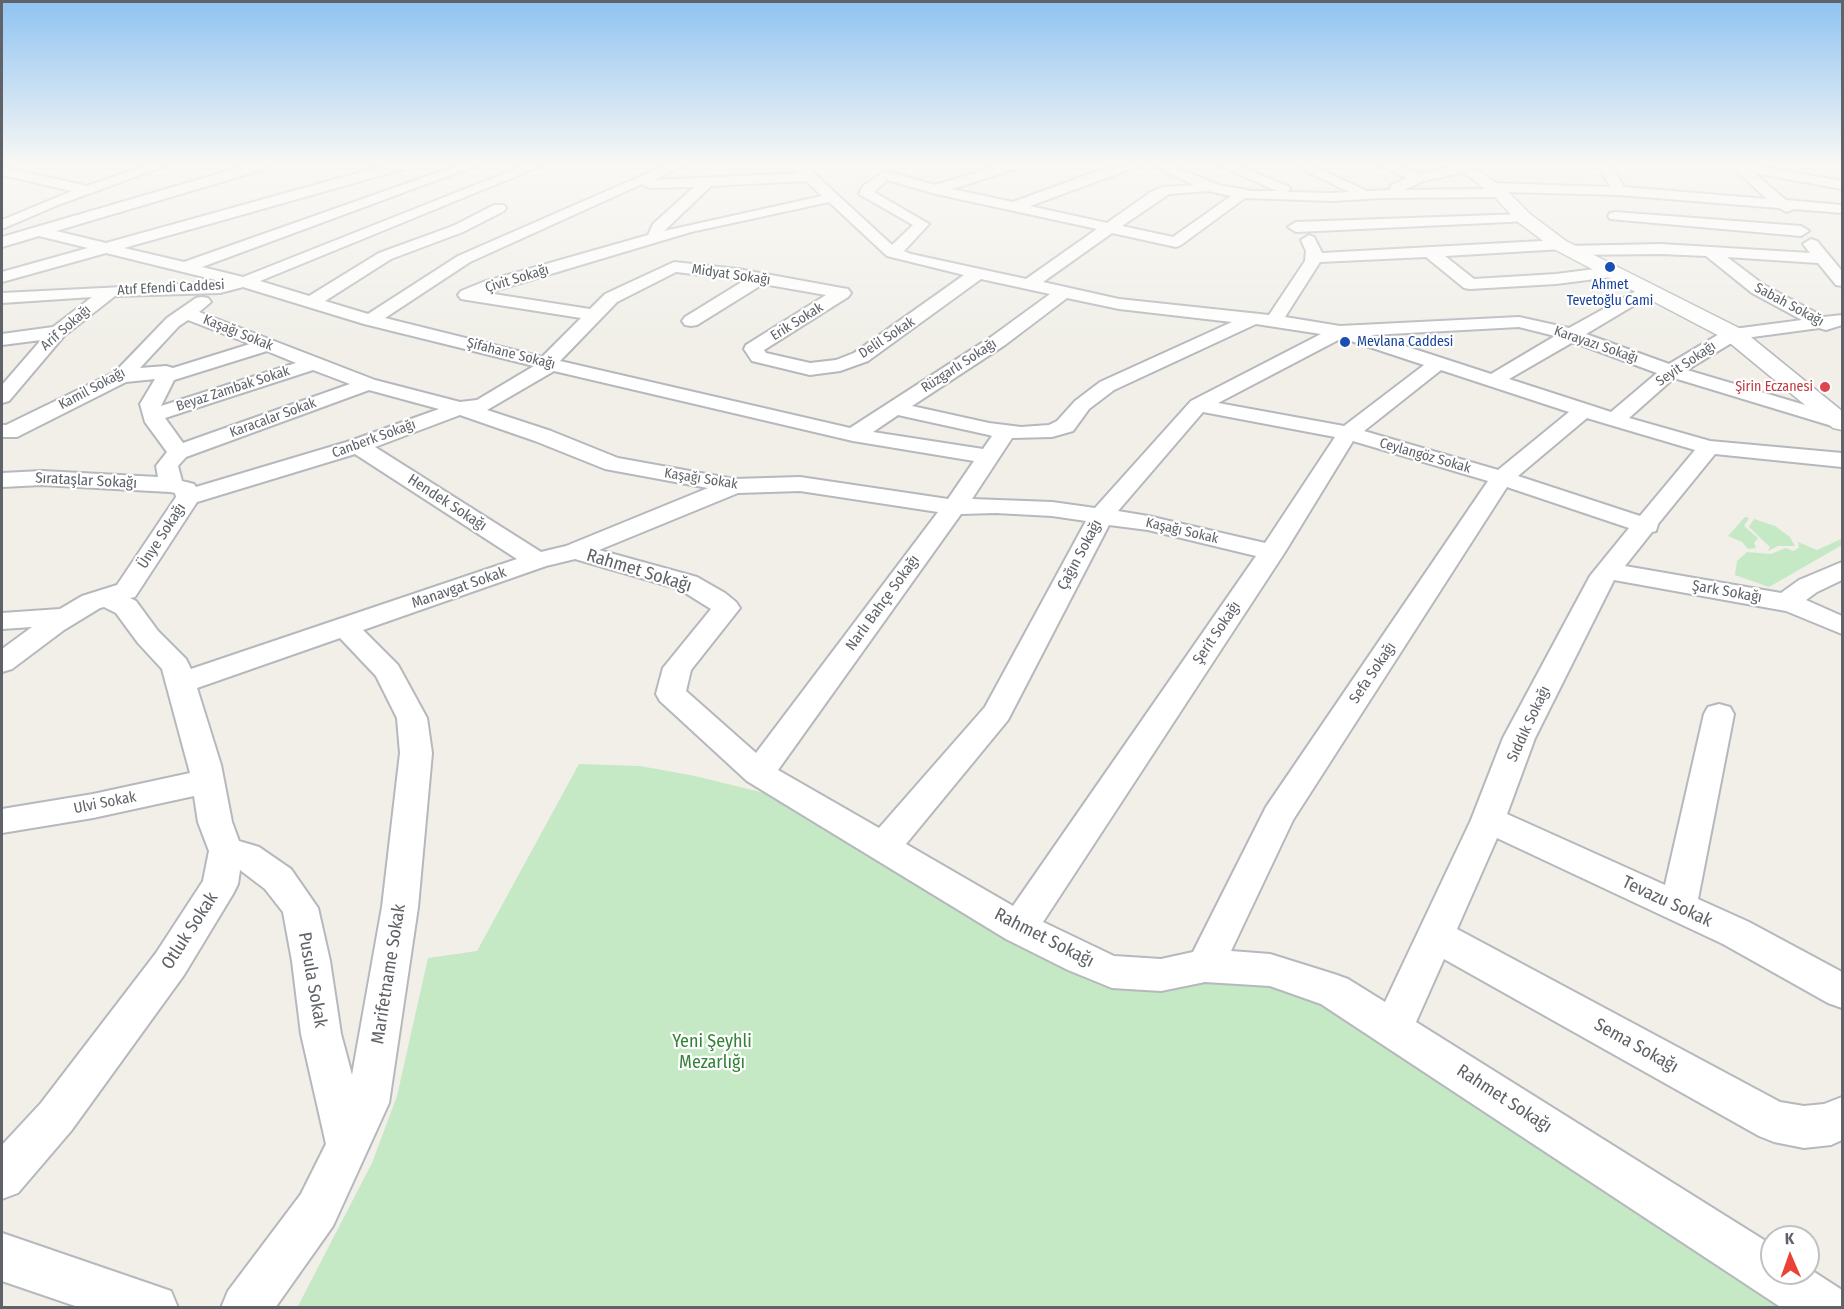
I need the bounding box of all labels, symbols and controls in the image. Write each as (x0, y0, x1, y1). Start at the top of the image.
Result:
marker: Ahmet Tevetoğlu Cami (1603, 260, 1617, 274)
street label: Çivit Sokağı (483, 261, 551, 297)
street label: Midyat Sokağı (691, 261, 771, 289)
street label: Atıf Efendi Caddesi (117, 277, 225, 299)
place label: Ahmet Tevetoğlu Cami (1567, 277, 1653, 310)
street label: Sabah Sokağı (1751, 280, 1827, 330)
street label: Erik Sokak (768, 299, 826, 345)
street label: Arif Sokağı (38, 302, 94, 354)
street label: Kaşağı Sokak (201, 311, 275, 355)
street label: Delil Sokak (856, 314, 918, 362)
street label: Karayazı Sokağı (1552, 323, 1640, 367)
place label: Mevlana Caddesi (1357, 334, 1453, 350)
street label: Şifahane Sokağı (465, 335, 557, 373)
street label: Rüzgarlı Sokağı (918, 335, 1000, 397)
marker: Mevlana Caddesi (1338, 335, 1352, 349)
street label: Seyit Sokağı (1653, 338, 1719, 390)
street label: Beyaz Zambak Sokak (174, 363, 292, 415)
street label: Kamil Sokağı (56, 364, 128, 414)
place label: Şirin Eczanesi (1735, 379, 1813, 395)
marker: Şirin Eczanesi (1818, 380, 1832, 394)
street label: Karacalar Sokak (228, 395, 318, 441)
street label: Canberk Sokağı (330, 416, 418, 462)
street label: Ceylangöz Sokak (1377, 435, 1473, 477)
street label: Kaşağı Sokak (663, 465, 739, 493)
street label: Sırataşlar Sokağı (35, 469, 137, 493)
street label: Hendek Sokağı (404, 471, 490, 535)
street label: Ünye Sokağı (134, 500, 190, 572)
street label: Kaşağı Sokak (1144, 514, 1220, 548)
street label: Çağın Sokağı (1054, 517, 1106, 593)
street label: Rahmet Sokağı (584, 545, 694, 597)
street label: Narlı Bahçe Sokağı (842, 552, 924, 654)
street label: Manavgat Sokak (409, 563, 509, 613)
street label: Şark Sokağı (1691, 577, 1763, 607)
street label: Şerit Sokağı (1189, 598, 1245, 668)
street label: Sefa Sokağı (1346, 639, 1400, 707)
street label: Sıddık Sokağı (1504, 683, 1554, 765)
street label: Ulvi Sokak (72, 788, 138, 818)
street label: Tevazu Sokak (1618, 872, 1716, 932)
street label: Otluk Sokak (157, 888, 223, 974)
street label: Marifetname Sokak (367, 902, 411, 1046)
street label: Rahmet Sokağı (991, 904, 1097, 972)
street label: Pusula Sokak (293, 930, 331, 1030)
street label: Sema Sokağı (1590, 1014, 1682, 1078)
park label: Yeni Şeyhli Mezarlığı (672, 1031, 752, 1074)
street label: Rahmet Sokağı (1452, 1060, 1556, 1138)
north arrow (1760, 1225, 1820, 1285)
text: K (1784, 1229, 1794, 1248)

